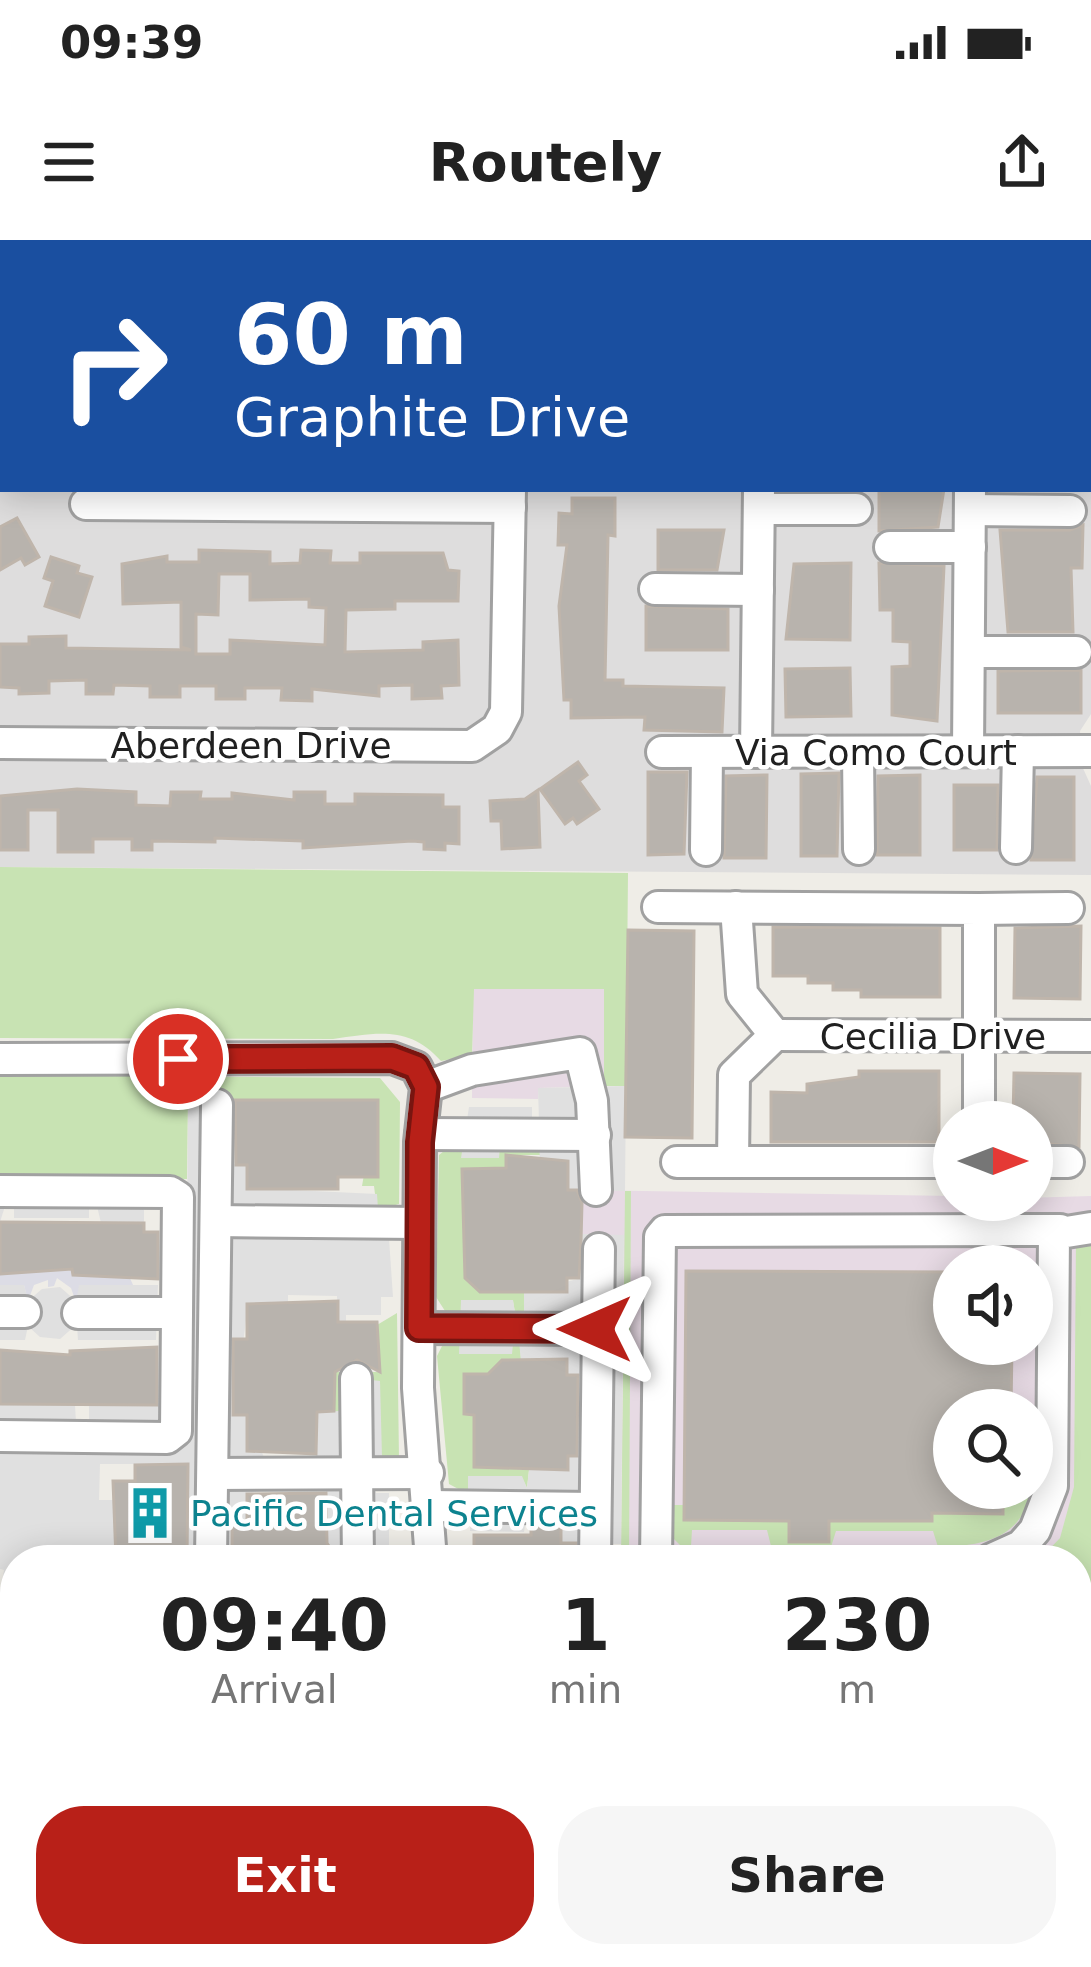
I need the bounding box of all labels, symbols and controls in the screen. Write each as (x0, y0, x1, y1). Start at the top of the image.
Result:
text: 09:39 (60, 16, 203, 69)
icon: menu (36, 129, 102, 195)
icon: share (989, 129, 1055, 195)
text: Routely (429, 131, 662, 194)
text: 60 m (234, 286, 468, 384)
icon: right (36, 288, 192, 444)
text: Graphite Drive (234, 386, 630, 449)
street label: Aberdeen Drive (110, 725, 392, 766)
street label: Via Como Court (735, 732, 1017, 773)
pin (127, 1008, 229, 1110)
street label: Cecilia Drive (820, 1016, 1046, 1057)
icon: arrive (145, 1026, 211, 1092)
north arrow (933, 1101, 1053, 1221)
map controls (933, 1101, 1053, 1509)
button: sound (933, 1245, 1053, 1365)
position arrow (532, 1266, 658, 1392)
button: search (933, 1389, 1053, 1509)
building icon: Pacific Dental Services (121, 1484, 179, 1542)
place label: Pacific Dental Services (190, 1493, 598, 1534)
text: 09:40 (160, 1583, 389, 1667)
text: 1 (560, 1583, 610, 1667)
text: 230 (782, 1583, 932, 1667)
text: Arrival (211, 1667, 338, 1712)
text: min (549, 1667, 622, 1712)
text: m (838, 1667, 876, 1712)
button: Exit (36, 1806, 534, 1944)
button: Share (558, 1806, 1056, 1944)

